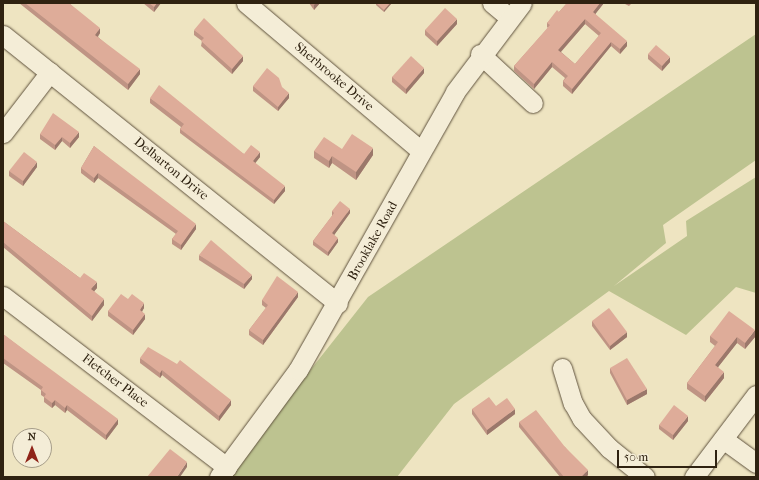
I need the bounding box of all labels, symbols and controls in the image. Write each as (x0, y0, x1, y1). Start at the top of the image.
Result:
street label: Sherbrooke Drive (291, 39, 377, 115)
street label: Delbarton Drive (131, 134, 211, 204)
street label: Brooklake Road (345, 199, 401, 283)
street label: Fletcher Place (79, 351, 151, 411)
north arrow (12, 428, 52, 468)
text: N (28, 430, 36, 443)
scale bar (619, 442, 719, 468)
text: 50 m (624, 450, 648, 464)

